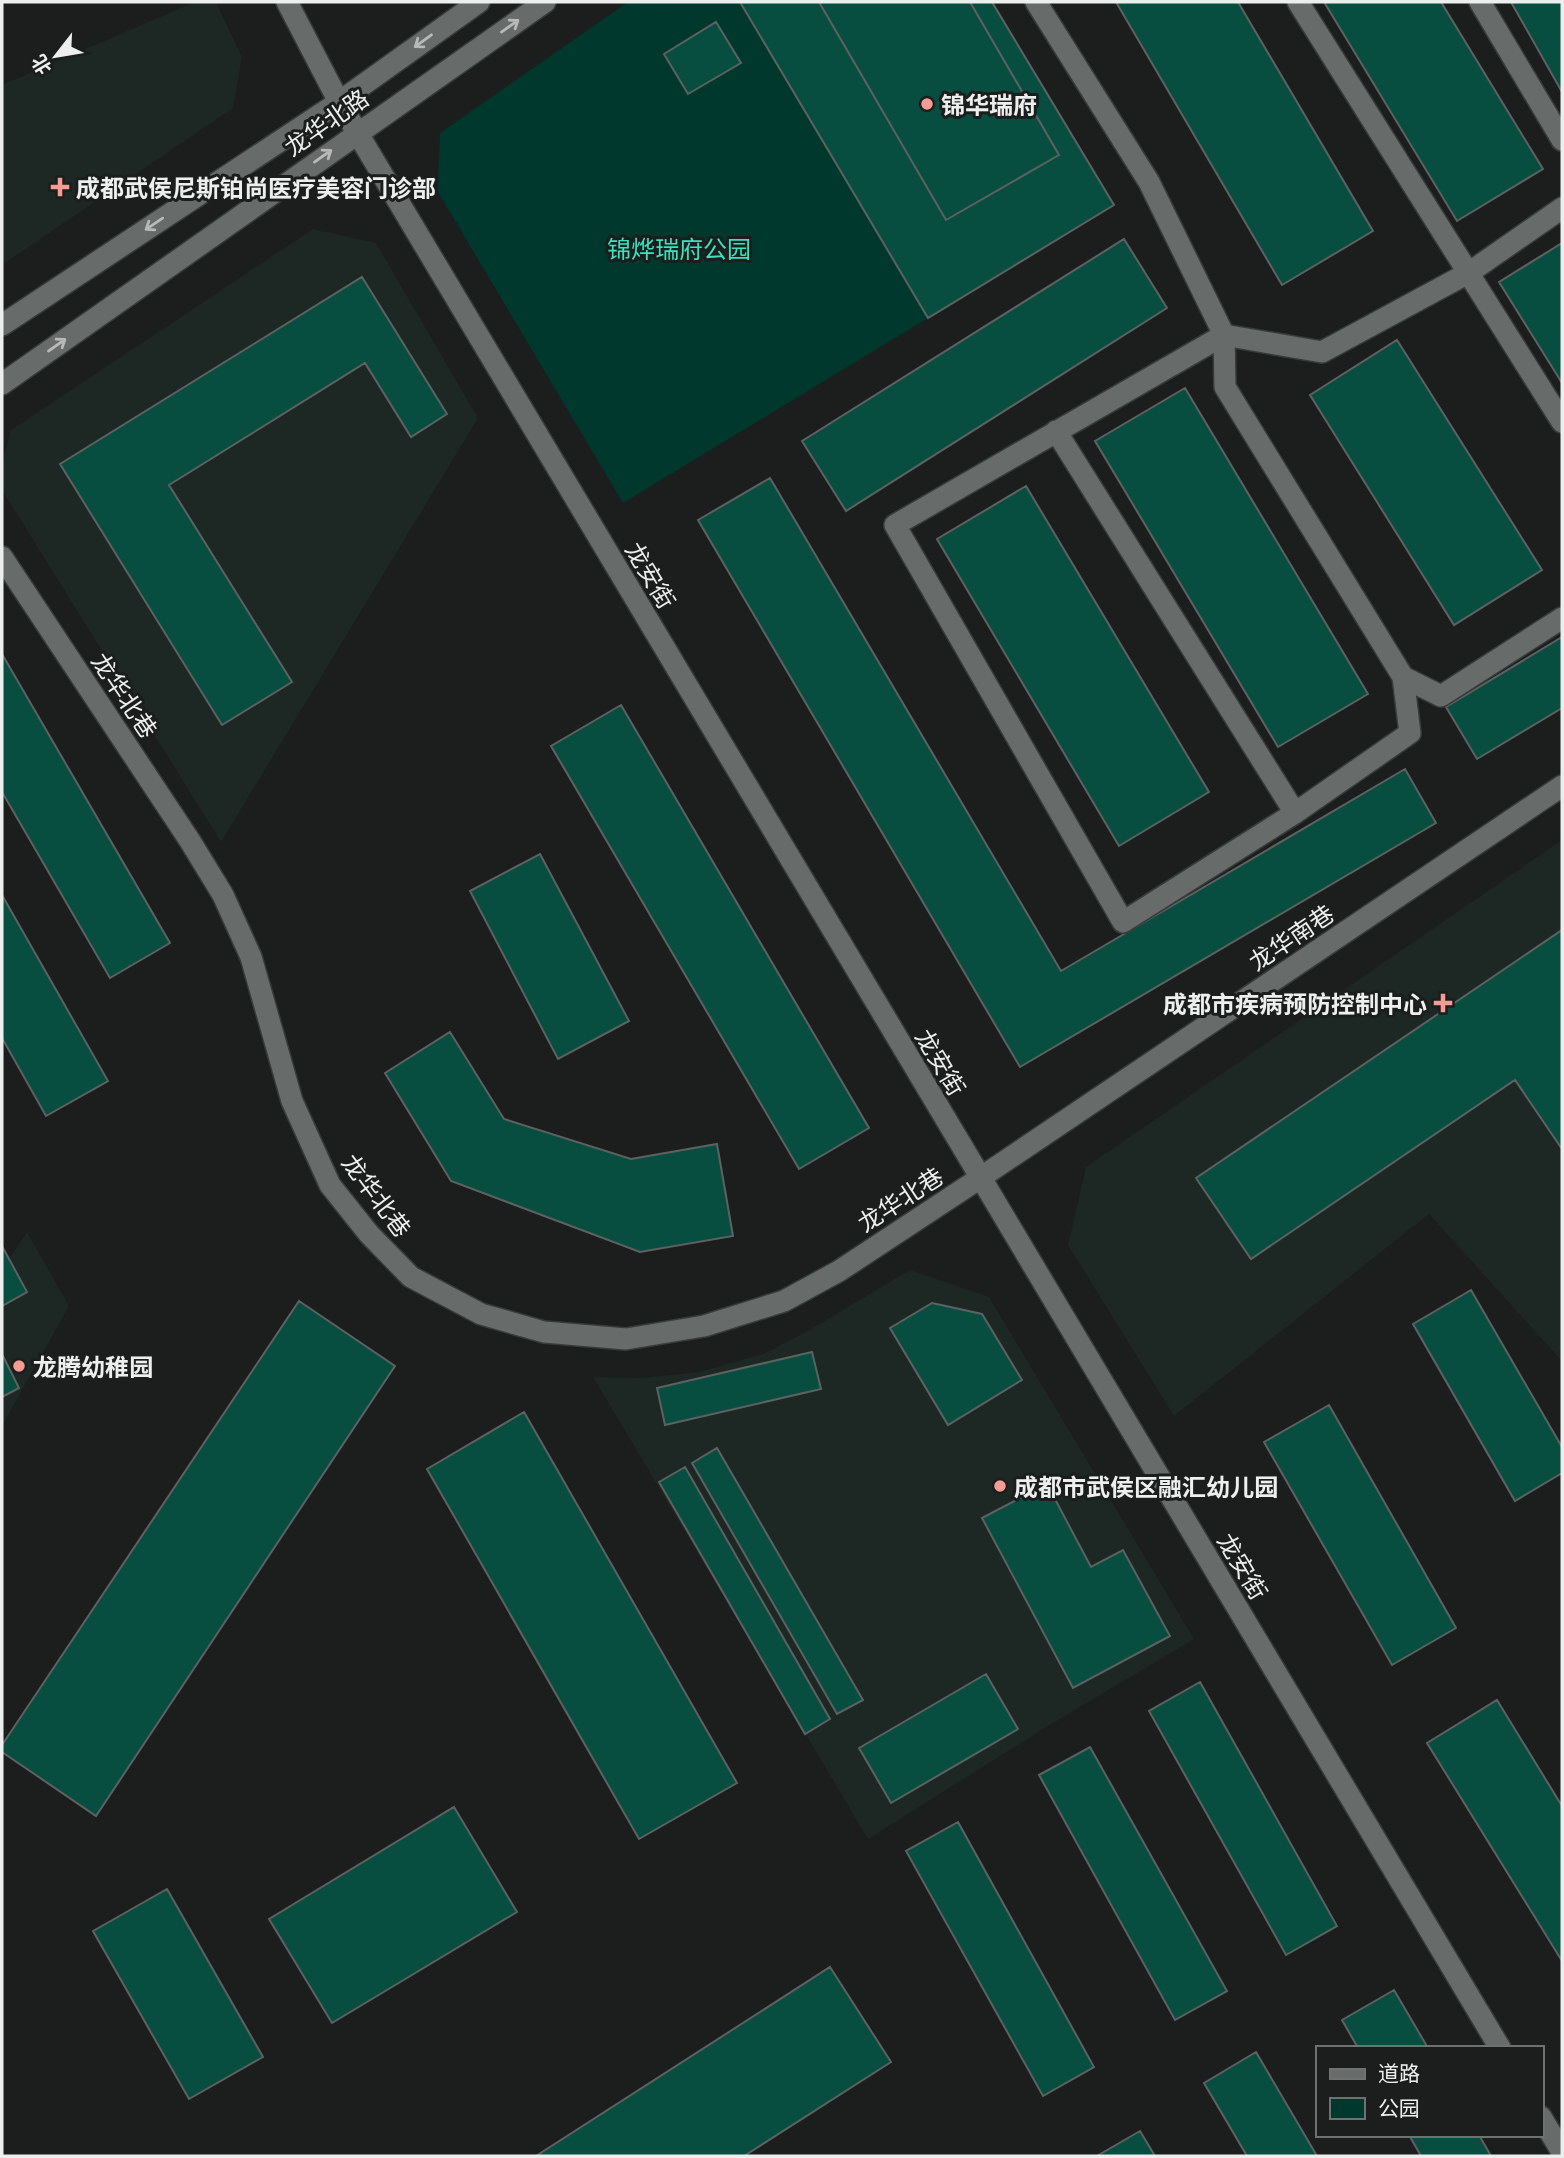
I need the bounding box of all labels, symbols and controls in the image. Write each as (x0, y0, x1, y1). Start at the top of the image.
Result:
one-way arrow (499, 19, 519, 33)
north arrow (21, 21, 91, 91)
one-way arrow (414, 34, 433, 49)
text: 北 (26, 51, 56, 79)
street label: 龙华北路 (278, 83, 374, 161)
place label: 锦华瑞府 (941, 90, 1037, 119)
marker: 锦华瑞府 (919, 96, 935, 112)
one-way arrow (313, 149, 332, 164)
place label: 成都武侯尼斯铂尚医疗美容门诊部 (76, 173, 436, 202)
marker: 成都武侯尼斯铂尚医疗美容门诊部 (50, 177, 70, 197)
one-way arrow (145, 217, 164, 232)
park label: 锦烨瑞府公园 (607, 234, 751, 263)
one-way arrow (47, 338, 66, 352)
street label: 龙安街 (620, 537, 682, 613)
street label: 龙华北巷 (86, 647, 164, 743)
street label: 龙华南巷 (1243, 898, 1339, 976)
place label: 成都市疾病预防控制中心 (1163, 989, 1427, 1018)
marker: 成都市疾病预防控制中心 (1433, 993, 1453, 1013)
street label: 龙安街 (910, 1024, 972, 1100)
street label: 龙华北巷 (337, 1148, 417, 1242)
street label: 龙华北巷 (852, 1161, 948, 1237)
place label: 龙腾幼稚园 (33, 1352, 153, 1381)
marker: 龙腾幼稚园 (11, 1358, 27, 1374)
place label: 成都市武侯区融汇幼儿园 (1014, 1472, 1278, 1501)
marker: 成都市武侯区融汇幼儿园 (992, 1478, 1008, 1494)
street label: 龙安街 (1212, 1528, 1274, 1604)
legend (1316, 2046, 1543, 2137)
text: 道路 (1378, 2060, 1420, 2085)
text: 公园 (1378, 2095, 1420, 2120)

